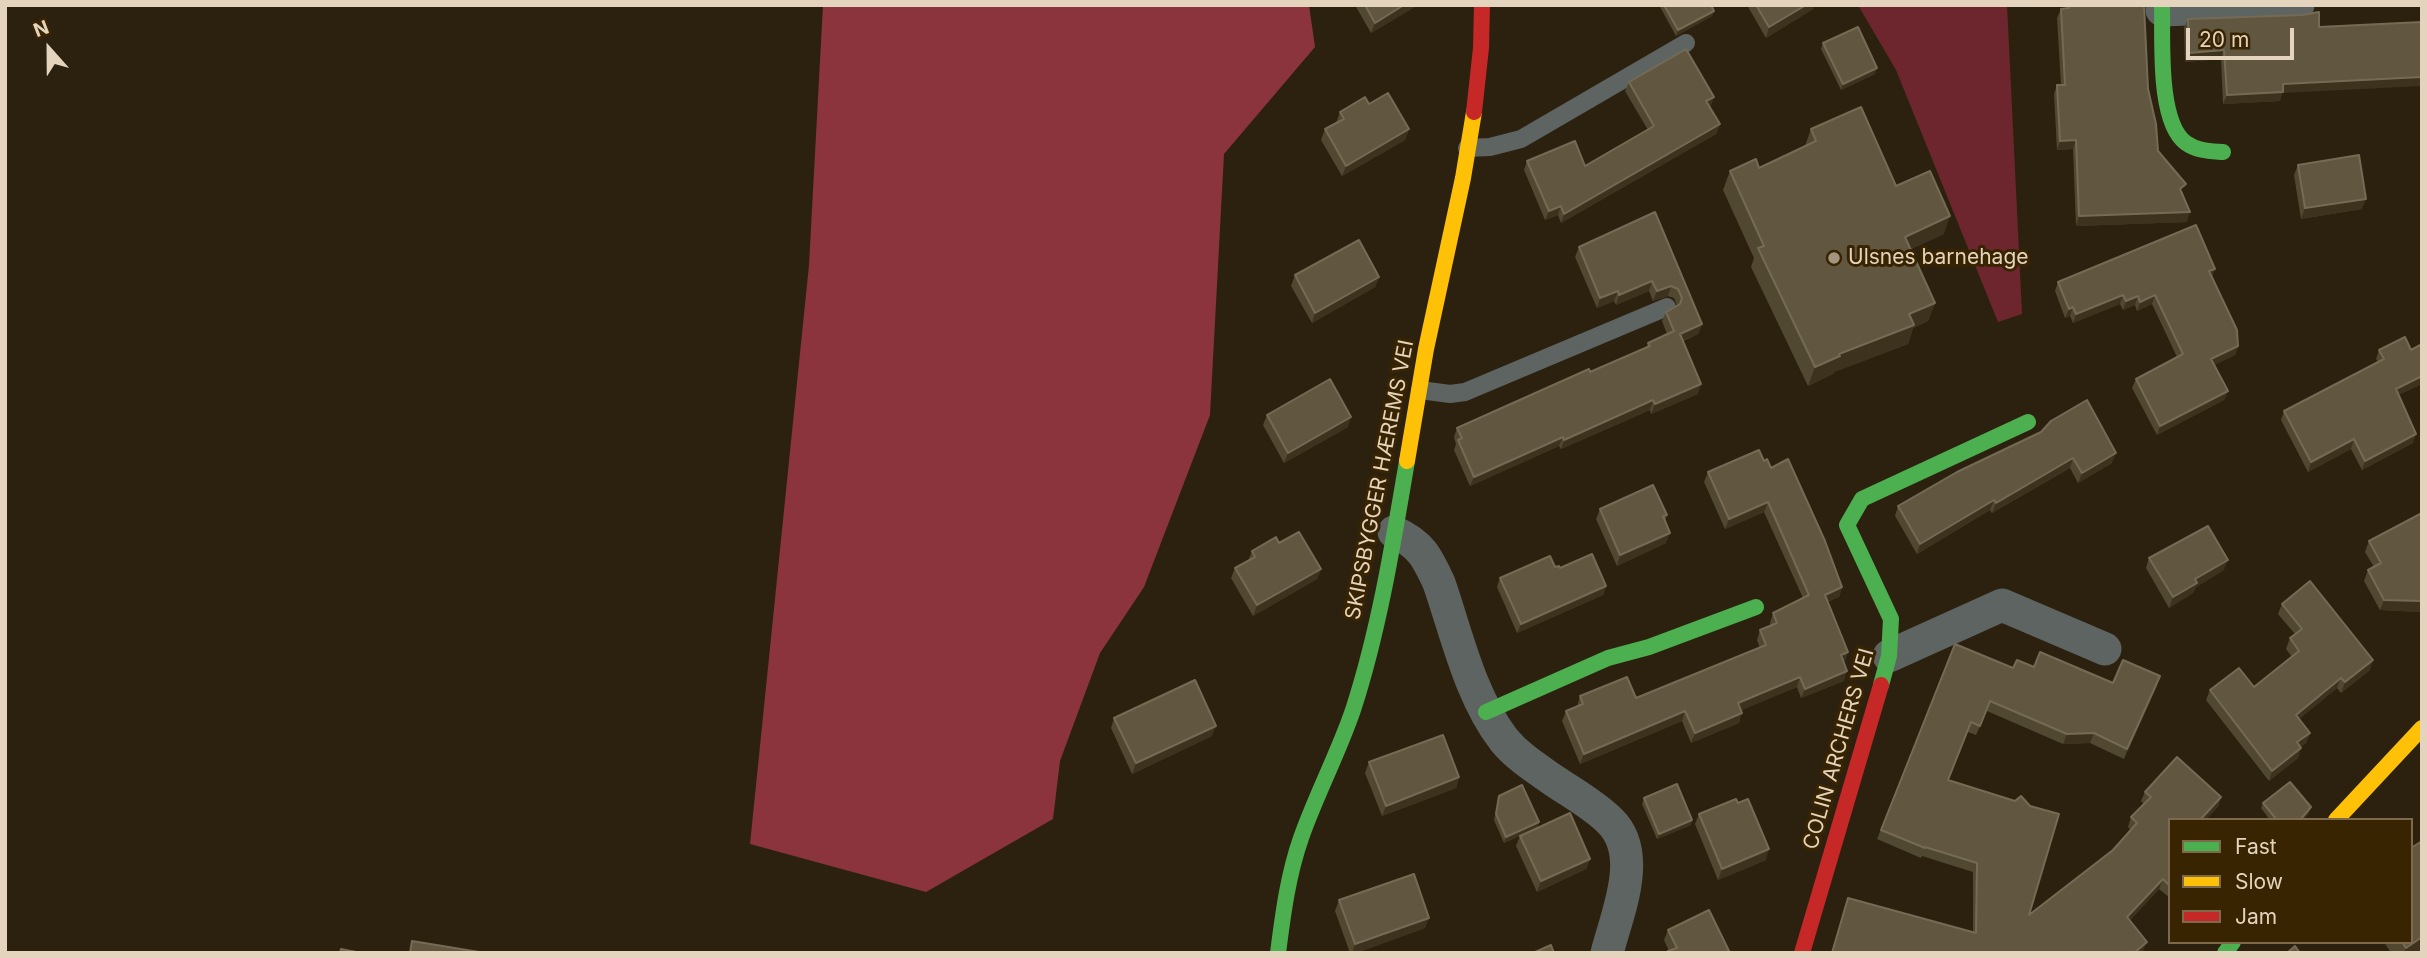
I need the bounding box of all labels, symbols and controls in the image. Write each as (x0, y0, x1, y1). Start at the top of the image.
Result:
north arrow (14, 14, 84, 84)
scale bar (2189, 14, 2298, 58)
text: N (30, 16, 52, 42)
text: 20 m (2199, 27, 2249, 52)
place label: Ulsnes barnehage (1848, 245, 2029, 271)
marker: Ulsnes barnehage (1826, 250, 1842, 266)
street label: SKIPSBYGGER HÆREMS VEI (1340, 338, 1420, 622)
street label: COLIN ARCHERS VEI (1798, 646, 1880, 852)
legend (2168, 818, 2413, 944)
text: Fast (2235, 834, 2277, 859)
text: Slow (2235, 869, 2283, 894)
text: Jam (2235, 904, 2277, 929)

